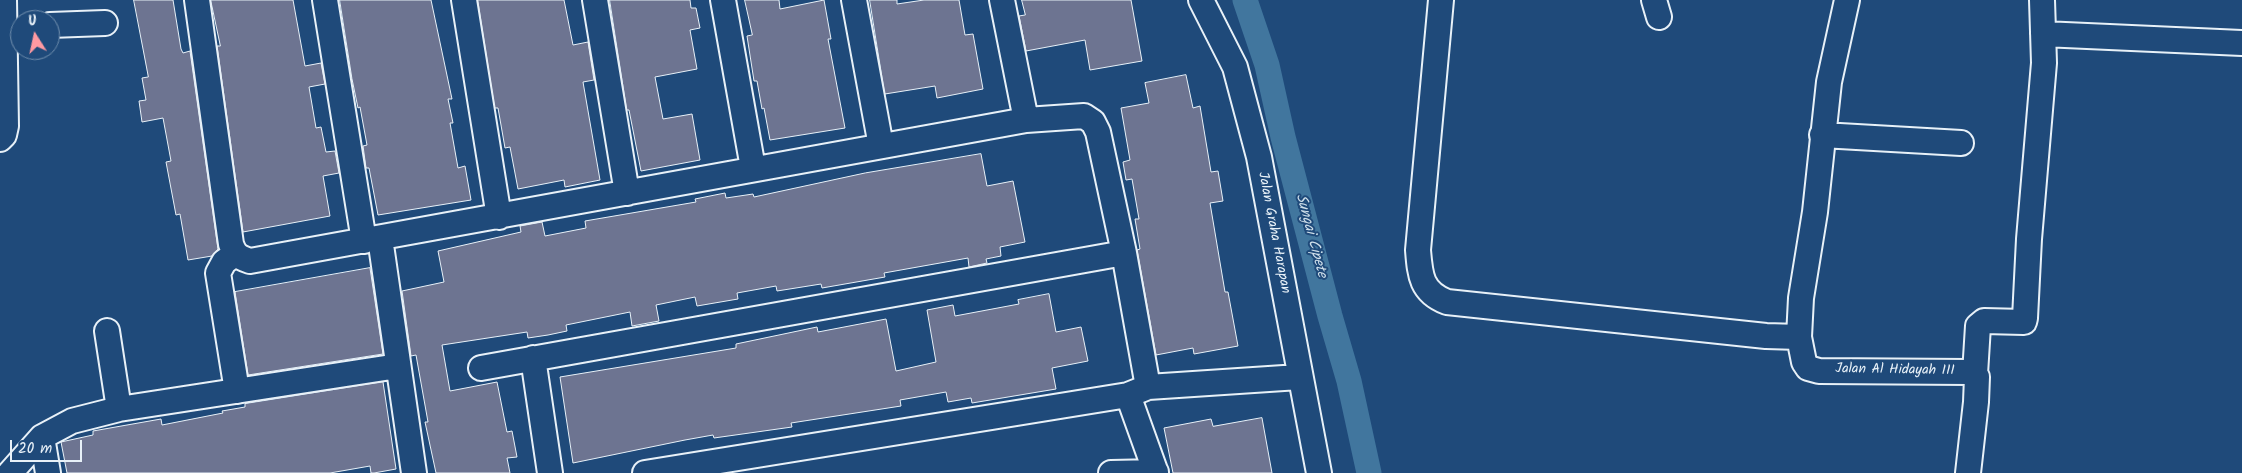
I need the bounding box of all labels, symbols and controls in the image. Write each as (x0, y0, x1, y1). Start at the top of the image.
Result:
north arrow (10, 10, 60, 60)
text: U (27, 10, 39, 33)
street label: Jalan Graha Harapan (1253, 171, 1293, 295)
water label: Sungai Cipete (1290, 192, 1330, 280)
street label: Jalan Al Hidayah III (1835, 362, 1955, 380)
scale bar (12, 430, 85, 462)
text: 20 m (18, 437, 52, 461)

